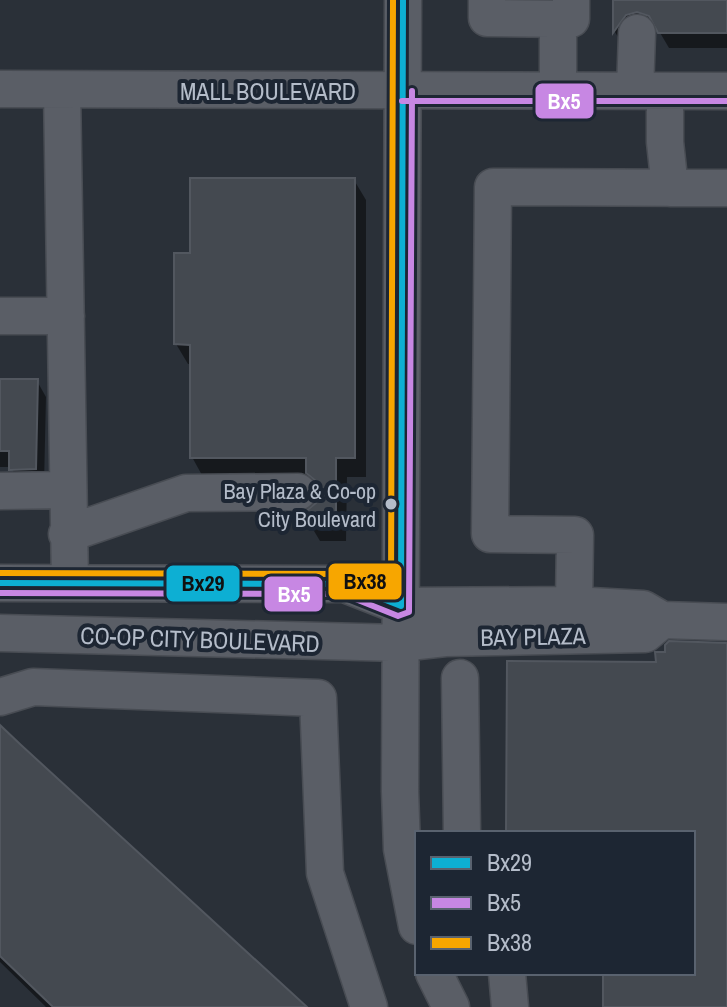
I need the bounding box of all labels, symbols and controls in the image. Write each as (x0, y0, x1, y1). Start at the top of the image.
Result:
street label: MALL BOULEVARD (180, 75, 356, 107)
line badge: Bx5 (534, 82, 595, 120)
text: Bx5 (547, 86, 581, 116)
place label: Bay Plaza & Co-op City Boulevard (224, 476, 376, 534)
marker: Bay Plaza & Co-op City Boulevard (383, 496, 399, 512)
line badge: Bx38 (327, 562, 403, 601)
line badge: Bx29 (165, 564, 241, 603)
text: Bx38 (343, 566, 387, 596)
text: Bx29 (181, 568, 225, 598)
line badge: Bx5 (263, 575, 324, 613)
text: Bx5 (277, 579, 311, 609)
street label: CO-OP CITY BOULEVARD (80, 619, 320, 659)
street label: BAY PLAZA (480, 619, 587, 653)
legend (415, 831, 695, 975)
text: Bx29 (487, 846, 532, 878)
text: Bx5 (487, 886, 521, 918)
text: Bx38 (487, 926, 532, 958)

